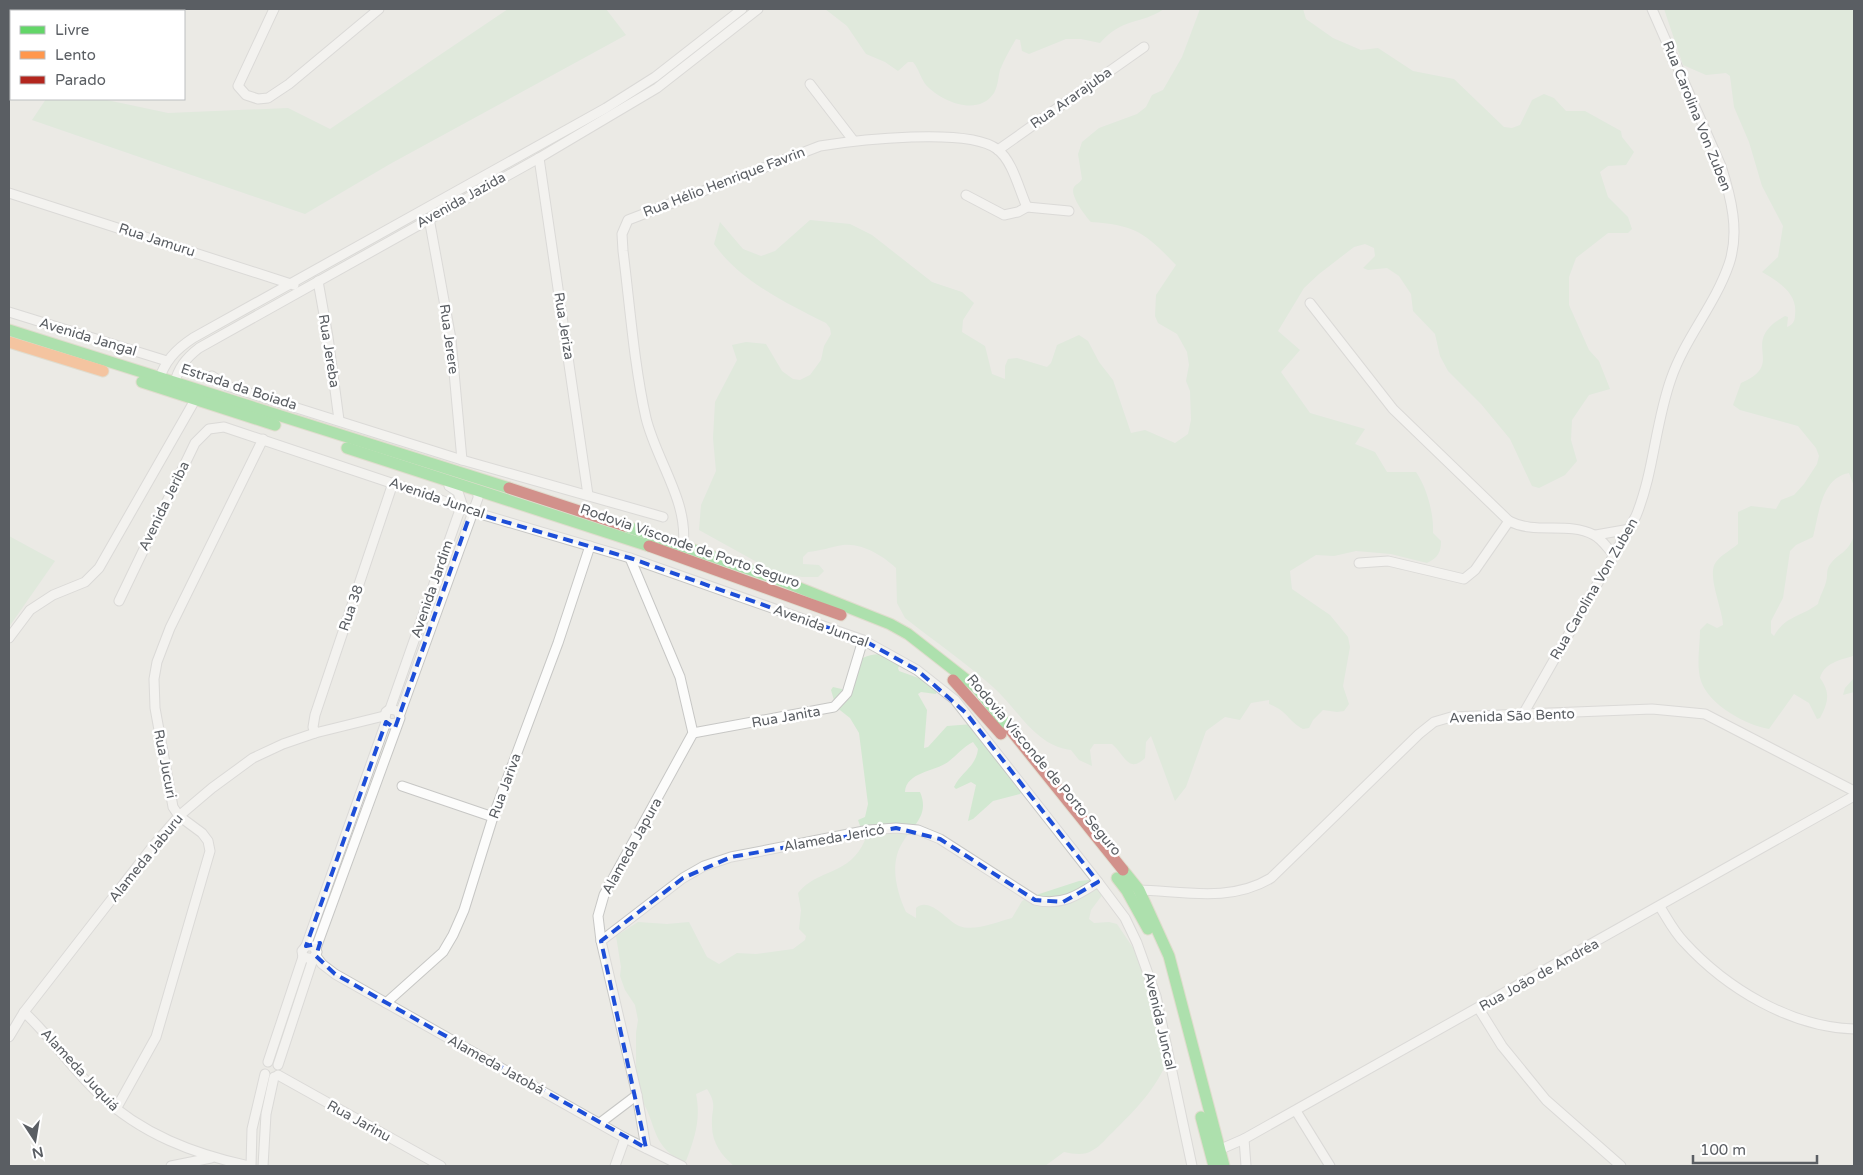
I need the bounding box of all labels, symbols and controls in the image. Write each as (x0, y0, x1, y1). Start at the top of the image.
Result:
legend (10, 10, 185, 100)
text: Livre (55, 21, 89, 39)
street label: Rua Carolina Von Zuben (1659, 38, 1735, 194)
text: Lento (55, 46, 96, 64)
street label: Rua Ararajuba (1027, 64, 1115, 132)
text: Parado (55, 71, 106, 89)
street label: Rua Hélio Henrique Favrin (641, 143, 807, 221)
street label: Avenida Jazida (414, 169, 508, 231)
street label: Rua Jamuru (117, 220, 197, 260)
street label: Rua Jeriza (550, 291, 578, 361)
street label: Rua Jerere (436, 303, 462, 375)
street label: Rua Jereba (315, 313, 343, 389)
street label: Avenida Jangal (37, 314, 139, 360)
street label: Estrada da Boiada (179, 360, 299, 414)
street label: Avenida Jeriba (135, 458, 193, 554)
street label: Avenida Juncal (387, 474, 487, 522)
street label: Rodovia Visconde de Porto Seguro (578, 500, 802, 592)
street label: Rua Carolina Von Zuben (1546, 515, 1642, 663)
street label: Avenida Jardim (407, 538, 457, 640)
street label: Rua 38 (335, 583, 367, 633)
street label: Avenida Juncal (771, 601, 871, 651)
street label: Rodovia Visconde de Porto Seguro (963, 671, 1125, 859)
street label: Rua Janita (750, 703, 822, 731)
street label: Avenida São Bento (1449, 705, 1575, 727)
street label: Rua Jucuri (150, 728, 180, 800)
street label: Rua Jariva (485, 751, 525, 821)
street label: Alameda Japura (598, 795, 666, 897)
street label: Alameda Jaburu (105, 810, 187, 906)
street label: Alameda Jericó (782, 821, 886, 855)
street label: Rua João de Andréa (1476, 935, 1602, 1015)
street label: Avenida Juncal (1140, 970, 1180, 1072)
street label: Alameda Juquiá (37, 1025, 123, 1115)
street label: Alameda Jatobá (445, 1031, 547, 1099)
street label: Rua Jarinu (324, 1097, 394, 1145)
north arrow (10, 1115, 60, 1165)
scale bar (1693, 1132, 1817, 1164)
text: 100 m (1700, 1141, 1746, 1159)
text: N (30, 1143, 45, 1162)

